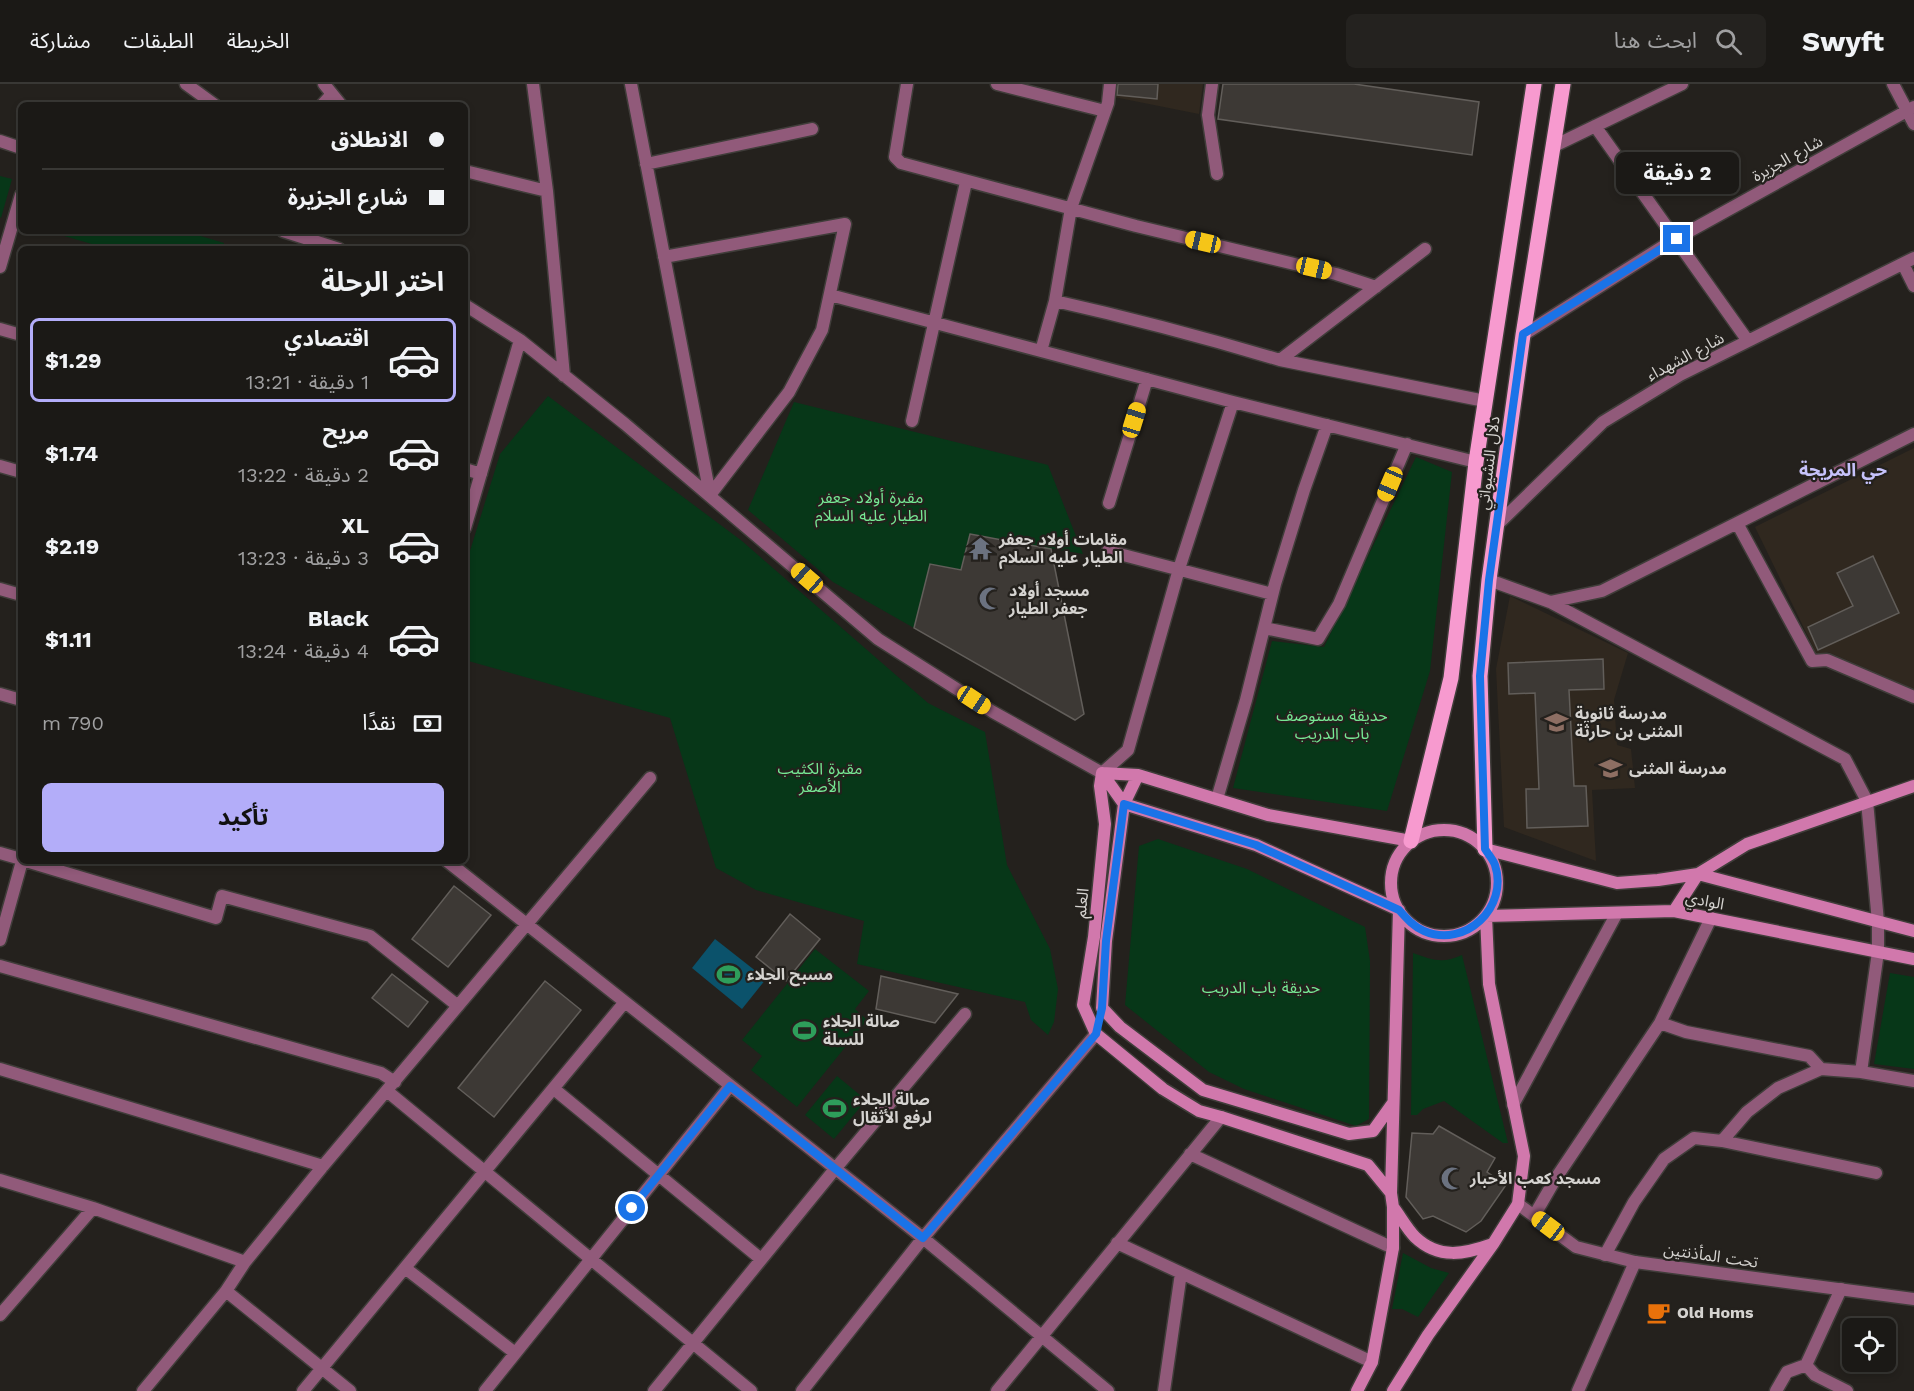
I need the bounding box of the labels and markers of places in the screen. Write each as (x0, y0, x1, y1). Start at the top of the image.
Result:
place label: مقامات أولاد جعفر الطيار عليه السلام (998, 530, 1127, 569)
temple icon: مقامات أولاد جعفر الطيار عليه السلام (968, 535, 994, 561)
place label: مسجد أولاد جعفر الطيار (1008, 581, 1089, 618)
mosque icon: مسجد أولاد جعفر الطيار (978, 586, 1004, 612)
place label: مدرسة ثانوية المثنى بن حارثة (1575, 704, 1683, 741)
school or university icon: مدرسة ثانوية المثنى بن حارثة (1544, 709, 1570, 735)
school or university icon: مدرسة المثنى (1598, 755, 1624, 781)
place label: مدرسة المثنى (1629, 759, 1727, 778)
sports icon: مسبح الجلاء (716, 961, 742, 987)
place label: مسبح الجلاء (747, 965, 833, 987)
place label: صالة الجلاء للسلة (823, 1012, 900, 1049)
sports icon: صالة الجلاء للسلة (792, 1017, 818, 1043)
place label: صالة الجلاء لرفع الأثقال (853, 1090, 932, 1130)
sports icon: صالة الجلاء لرفع الأثقال (822, 1095, 848, 1121)
mosque icon: مسجد كعب الأحبار (1439, 1165, 1465, 1191)
place label: مسجد كعب الأحبار (1469, 1169, 1601, 1188)
cafe icon: Old Homs (1646, 1299, 1672, 1325)
place label: Old Homs (1677, 1303, 1754, 1322)

